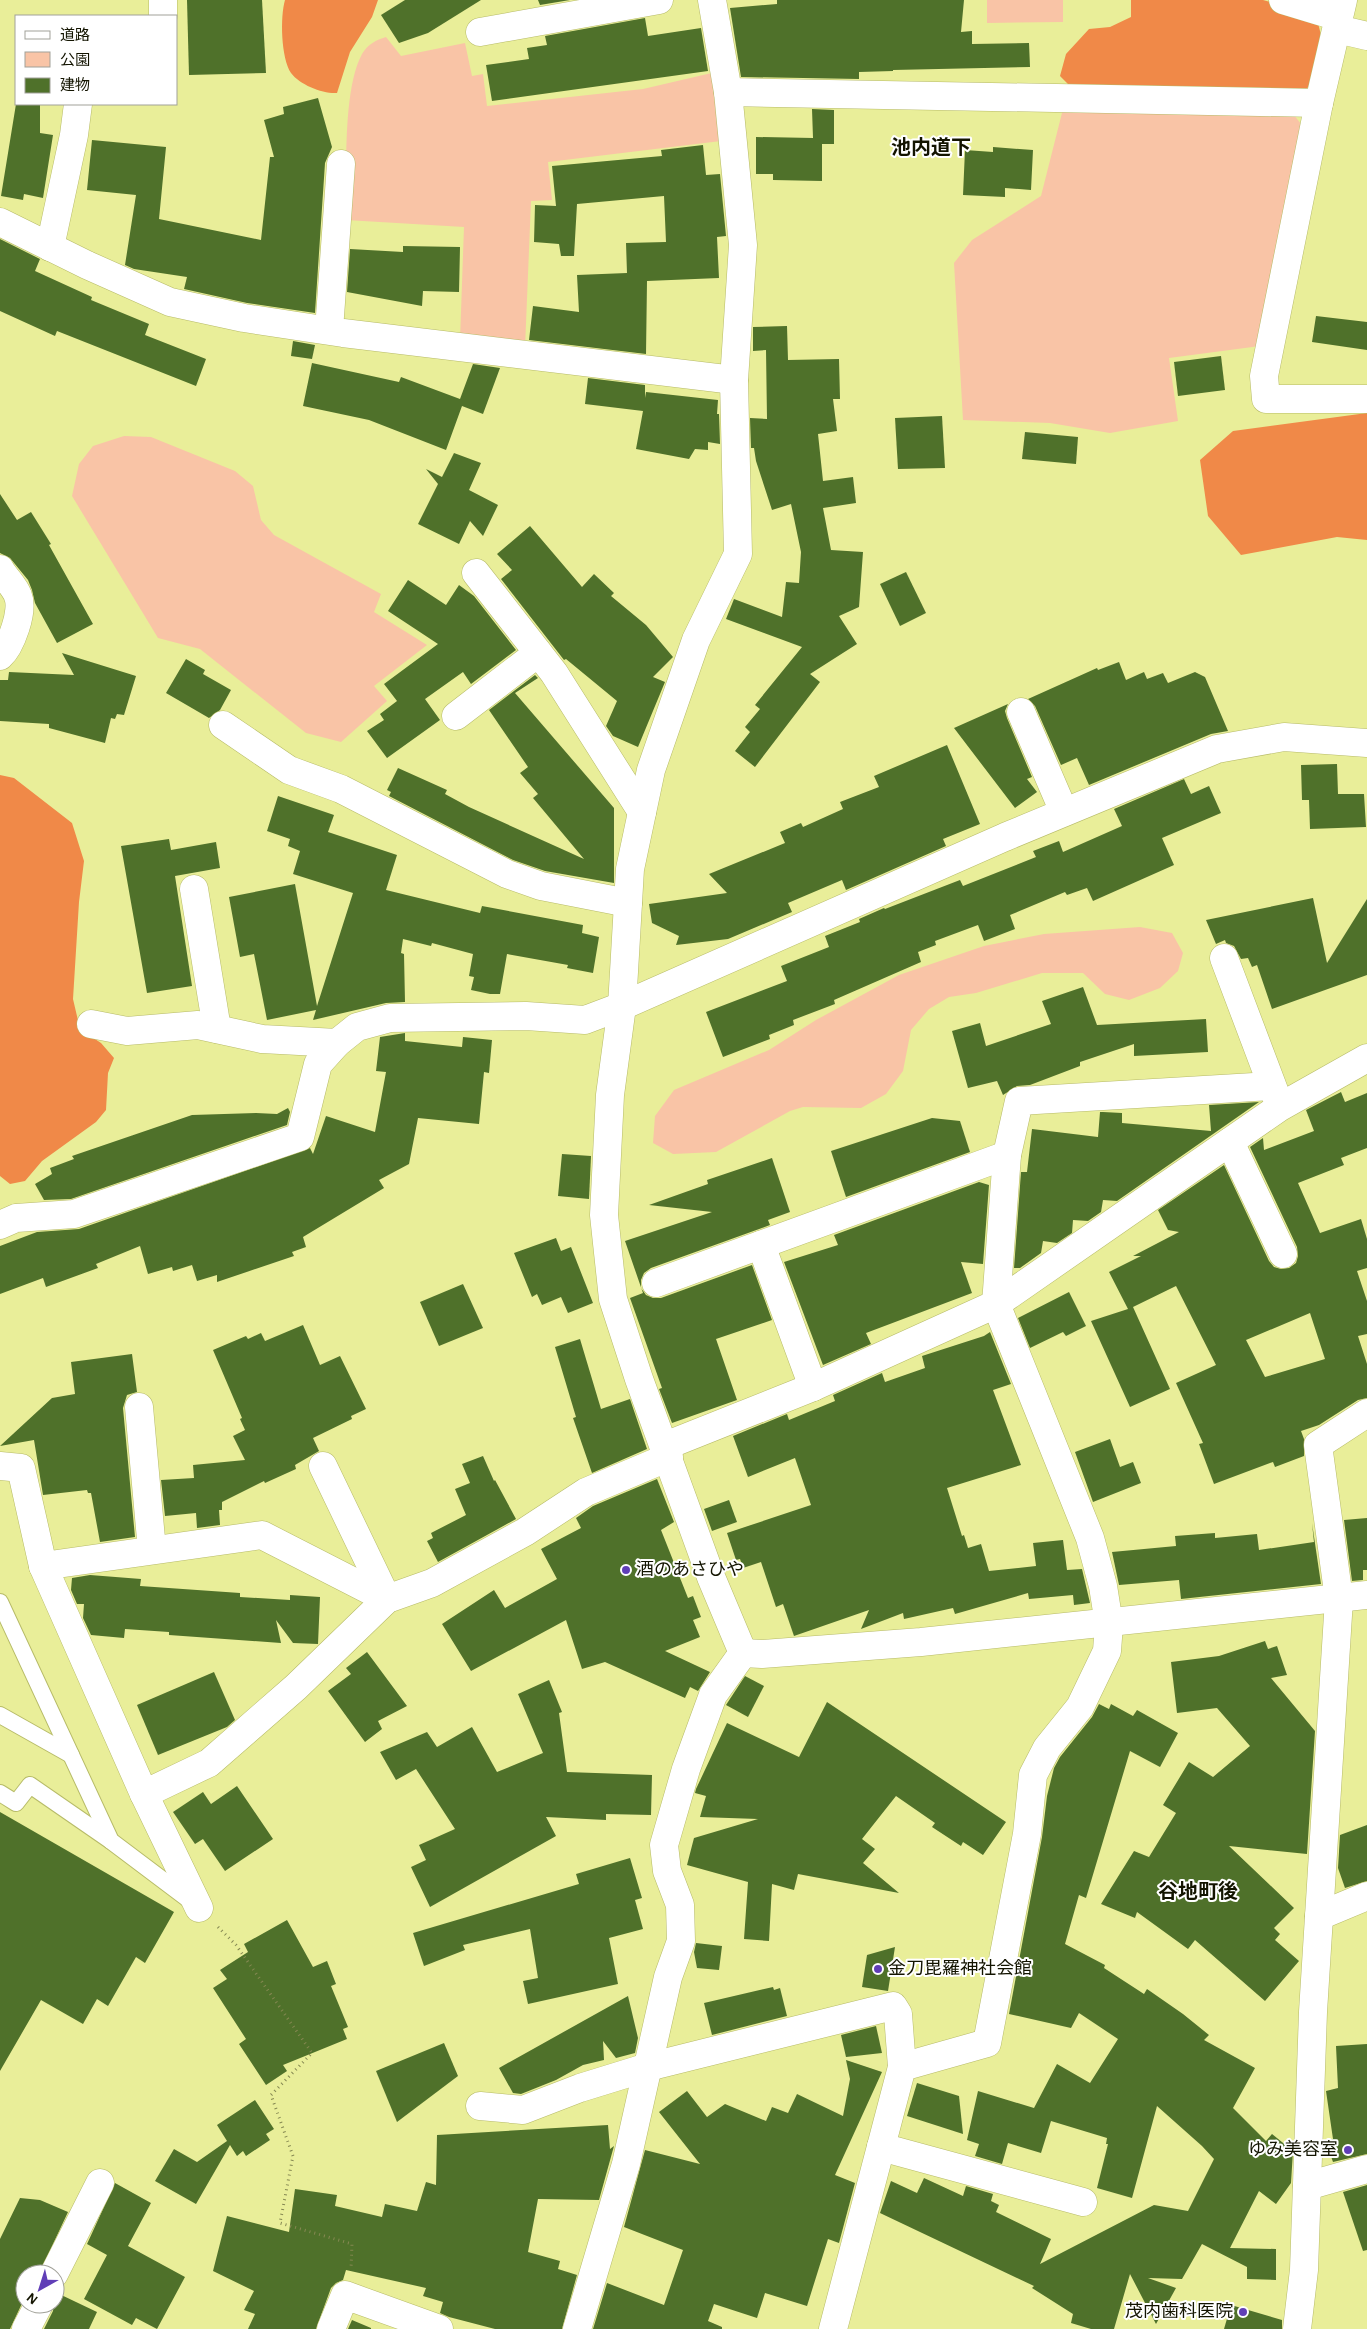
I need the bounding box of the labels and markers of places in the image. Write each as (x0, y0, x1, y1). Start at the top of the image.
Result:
place label: 酒のあさひや (636, 1560, 744, 1579)
marker: 酒のあさひや (620, 1564, 632, 1576)
place label: 金刀毘羅神社会館 (888, 1959, 1032, 1978)
marker: 金刀毘羅神社会館 (872, 1963, 884, 1975)
place label: ゆみ美容室 (1248, 2139, 1338, 2159)
marker: ゆみ美容室 (1342, 2144, 1354, 2156)
place label: 茂内歯科医院 (1125, 2302, 1233, 2321)
marker: 茂内歯科医院 (1237, 2306, 1249, 2318)

